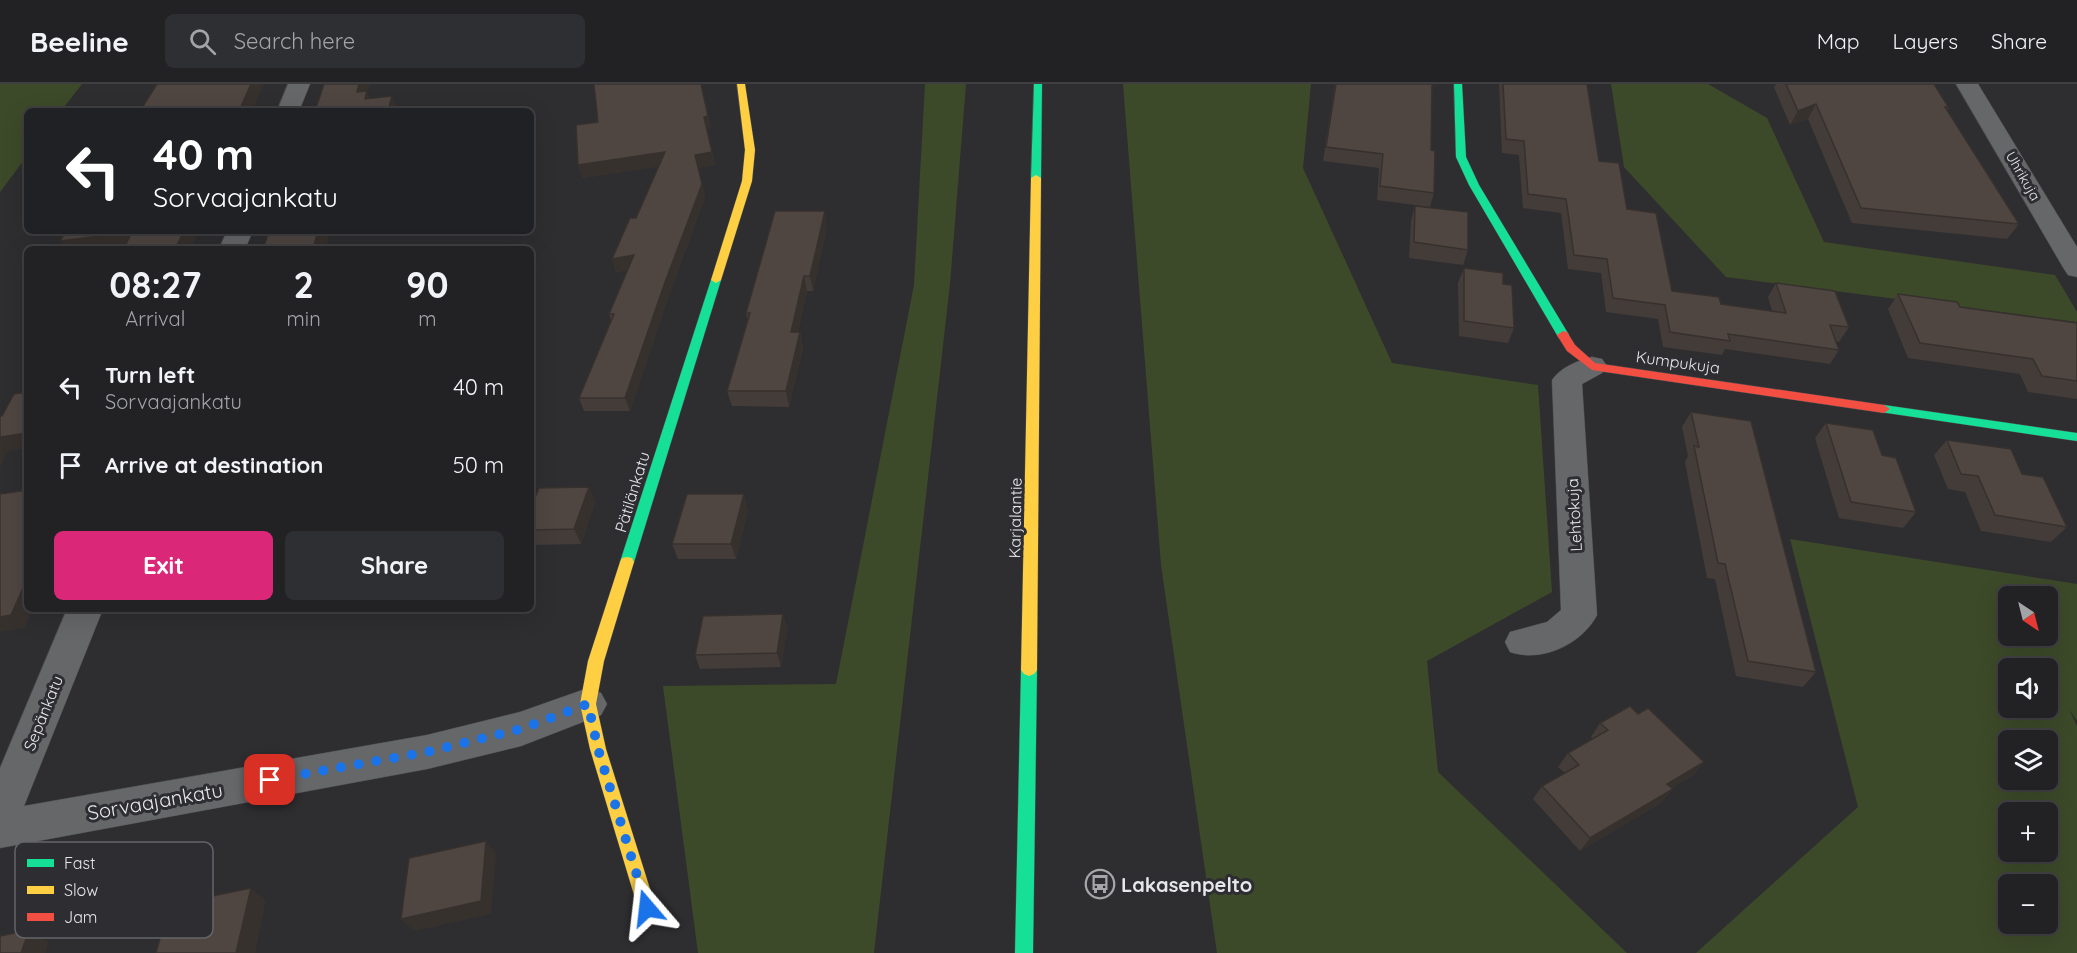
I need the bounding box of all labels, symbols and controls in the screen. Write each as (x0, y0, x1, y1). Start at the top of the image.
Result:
search box (165, 14, 585, 68)
text: Beeline (30, 24, 129, 59)
icon: search (186, 25, 219, 58)
text: Search here (234, 27, 355, 55)
text: Map (1817, 28, 1860, 54)
text: Layers (1893, 28, 1958, 54)
text: Share (1991, 28, 2047, 54)
text: 40 m (153, 128, 254, 181)
icon: left (54, 132, 132, 210)
street label: Uhrikuja (2002, 148, 2044, 204)
text: Sorvaajankatu (153, 180, 338, 214)
text: 08:27 (109, 262, 201, 307)
text: 2 (293, 262, 314, 307)
text: 90 (406, 262, 449, 307)
text: Arrival (125, 306, 185, 331)
text: min (287, 306, 321, 331)
text: m (418, 306, 436, 331)
street label: Kumpukuja (1635, 346, 1721, 378)
text: Turn left (105, 361, 195, 389)
icon: left (54, 371, 87, 404)
text: 40 m (453, 373, 504, 401)
text: Sorvaajankatu (105, 389, 242, 414)
icon: arrive (54, 449, 87, 482)
street label: Pätilänkatu (610, 449, 654, 535)
text: Arrive at destination (105, 451, 323, 479)
text: 50 m (453, 451, 504, 479)
street label: Karjalantie (1004, 477, 1026, 559)
street label: Lehtokuja (1562, 478, 1586, 552)
button: Exit (54, 531, 273, 600)
button: Share (285, 531, 504, 600)
north arrow (1998, 586, 2058, 646)
map controls (1998, 586, 2058, 934)
button: sound (1998, 658, 2058, 718)
street label: Sepänkatu (19, 672, 67, 754)
button: layers (1998, 730, 2058, 790)
pin (244, 754, 295, 805)
icon: arrive (253, 763, 286, 796)
street label: Sorvaajankatu (85, 777, 225, 825)
button: + (1998, 802, 2058, 862)
legend (15, 842, 213, 938)
text: Fast (64, 853, 95, 873)
bus stop icon: Lakasenpelto (1084, 868, 1116, 900)
place label: Lakasenpelto (1121, 872, 1252, 897)
button: − (1998, 874, 2058, 934)
position arrow (615, 876, 679, 940)
text: Slow (64, 880, 98, 900)
text: Jam (64, 907, 97, 927)

